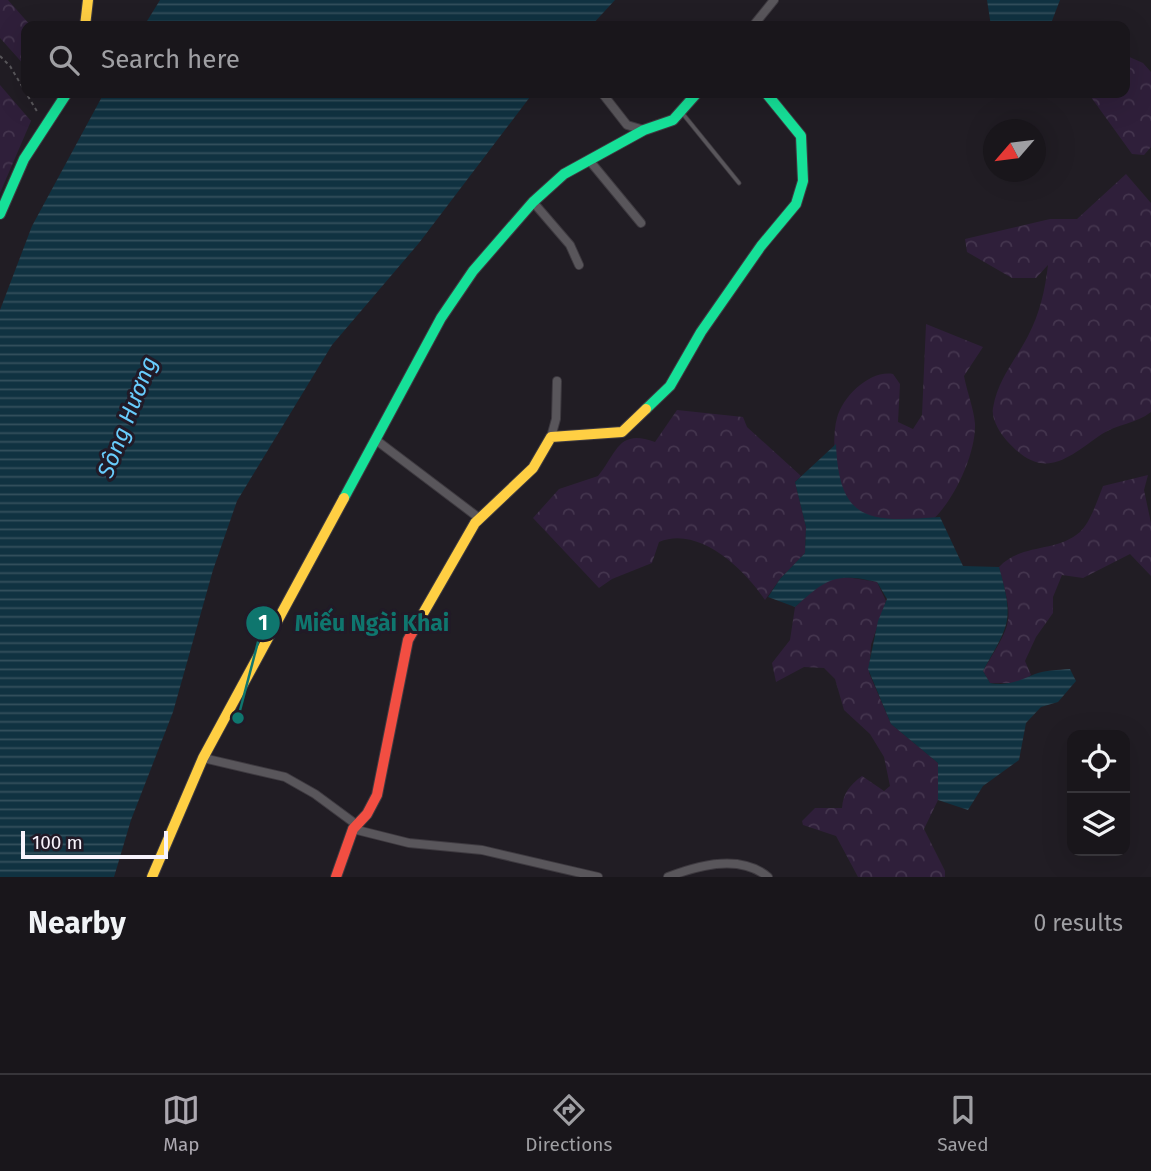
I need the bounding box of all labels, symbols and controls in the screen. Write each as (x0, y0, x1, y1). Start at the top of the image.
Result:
search box (21, 21, 1130, 98)
icon: search (45, 41, 83, 79)
text: Search here (101, 44, 240, 75)
north arrow (983, 119, 1046, 182)
water label: Sông Hương (91, 352, 163, 482)
callout: Miếu Ngài Khai (246, 601, 464, 645)
text: Miếu Ngài Khai (295, 607, 449, 637)
text: 1 (258, 610, 268, 636)
map controls (1067, 730, 1130, 856)
button: locate (1067, 730, 1130, 793)
button: layers (1067, 793, 1130, 856)
scale bar (21, 828, 168, 860)
text: 100 m (32, 831, 83, 854)
text: Nearby (28, 905, 126, 941)
text: 0 results (1033, 909, 1123, 937)
tab: Map (162, 1091, 200, 1156)
tab: Directions (525, 1091, 612, 1156)
tab: Saved (937, 1091, 989, 1156)

